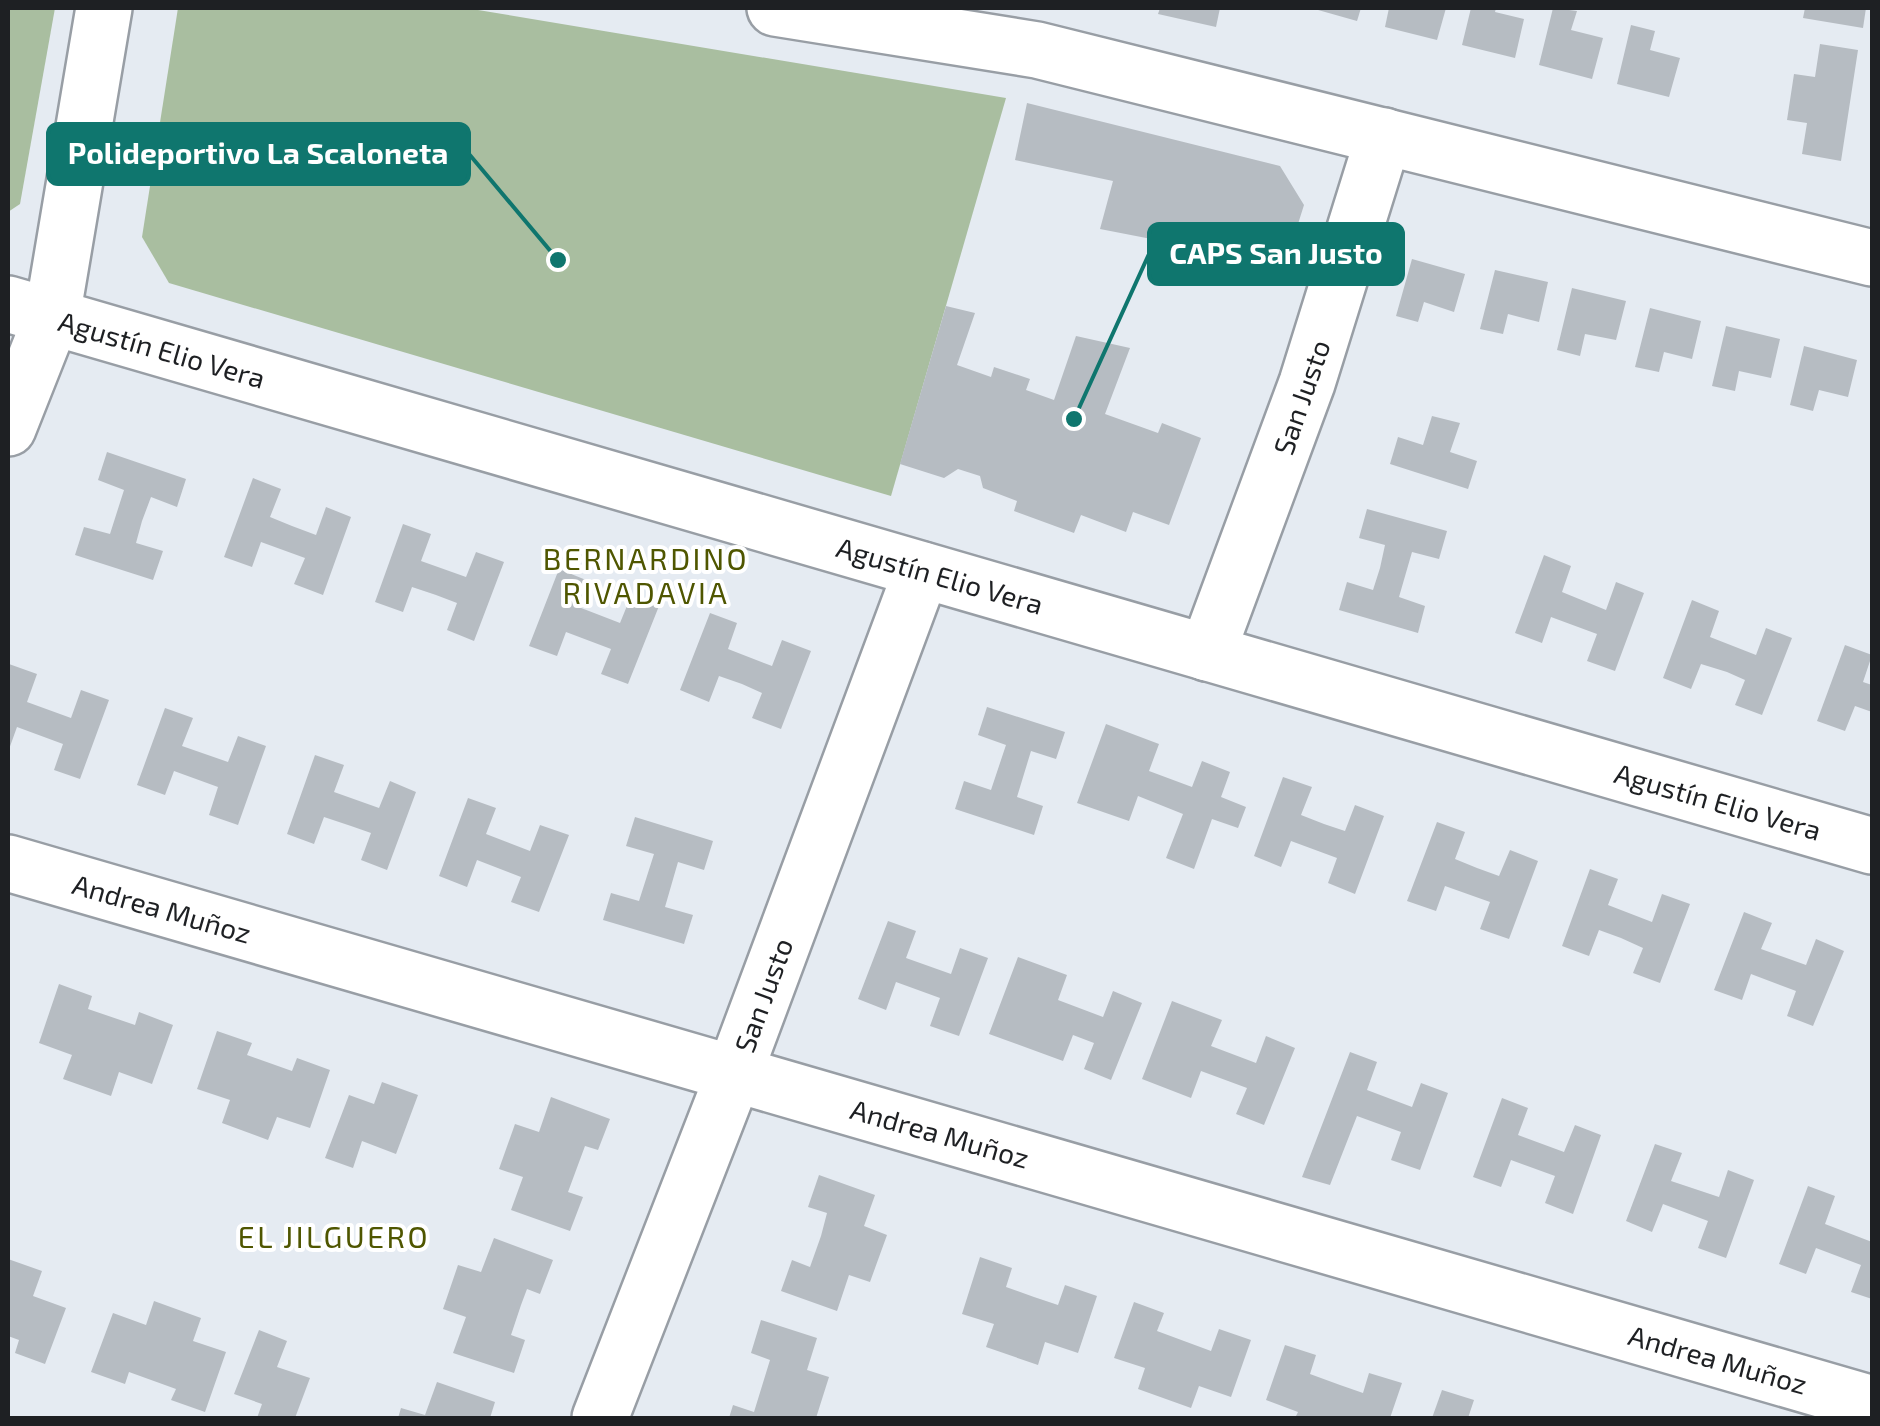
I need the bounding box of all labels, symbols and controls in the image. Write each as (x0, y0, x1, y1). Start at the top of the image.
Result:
callout: Polideportivo La Scaloneta (48, 124, 469, 184)
text: Polideportivo La Scaloneta (68, 134, 448, 170)
callout: CAPS San Justo (1149, 224, 1403, 284)
text: CAPS San Justo (1169, 234, 1383, 270)
street label: Agustín Elio Vera (55, 303, 269, 395)
street label: San Justo (1266, 335, 1336, 459)
street label: Agustín Elio Vera (833, 529, 1047, 621)
district label: BERNARDINO RIVADAVIA (543, 540, 749, 610)
street label: Agustín Elio Vera (1611, 755, 1825, 847)
street label: Andrea Muñoz (69, 866, 255, 950)
street label: San Justo (727, 933, 799, 1057)
street label: Andrea Muñoz (847, 1091, 1033, 1175)
district label: EL JILGUERO (238, 1218, 430, 1254)
street label: Andrea Muñoz (1625, 1317, 1811, 1401)

